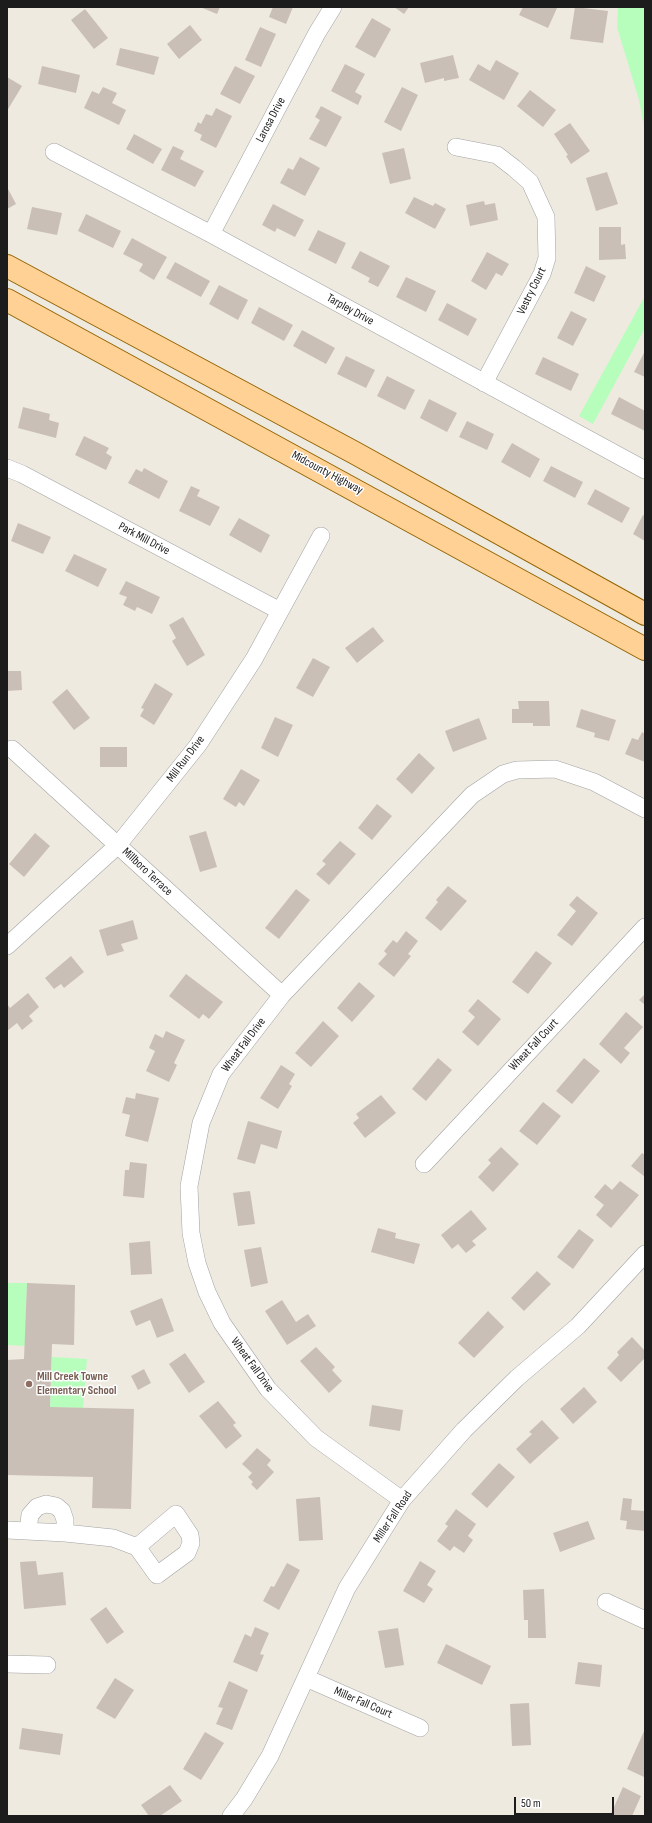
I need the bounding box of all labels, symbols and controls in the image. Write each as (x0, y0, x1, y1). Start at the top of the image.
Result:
street label: Larosa Drive (253, 95, 289, 145)
street label: Vestry Court (514, 265, 550, 317)
street label: Tarpley Drive (324, 291, 376, 329)
street label: Midcounty Highway (289, 448, 365, 498)
street label: Park Mill Drive (116, 519, 172, 559)
street label: Mill Run Drive (164, 733, 208, 785)
street label: Millboro Terrace (119, 845, 175, 899)
street label: Wheat Fall Drive (219, 1015, 269, 1075)
street label: Wheat Fall Court (506, 1016, 562, 1074)
street label: Wheat Fall Drive (227, 1335, 277, 1395)
place label: Mill Creek Towne Elementary School (37, 1370, 117, 1398)
marker: Mill Creek Towne Elementary School (24, 1379, 34, 1389)
street label: Miller Fall Road (370, 1488, 416, 1546)
street label: Miller Fall Court (332, 1684, 394, 1722)
scale bar (516, 1789, 616, 1815)
text: 50 m (521, 1796, 541, 1811)

